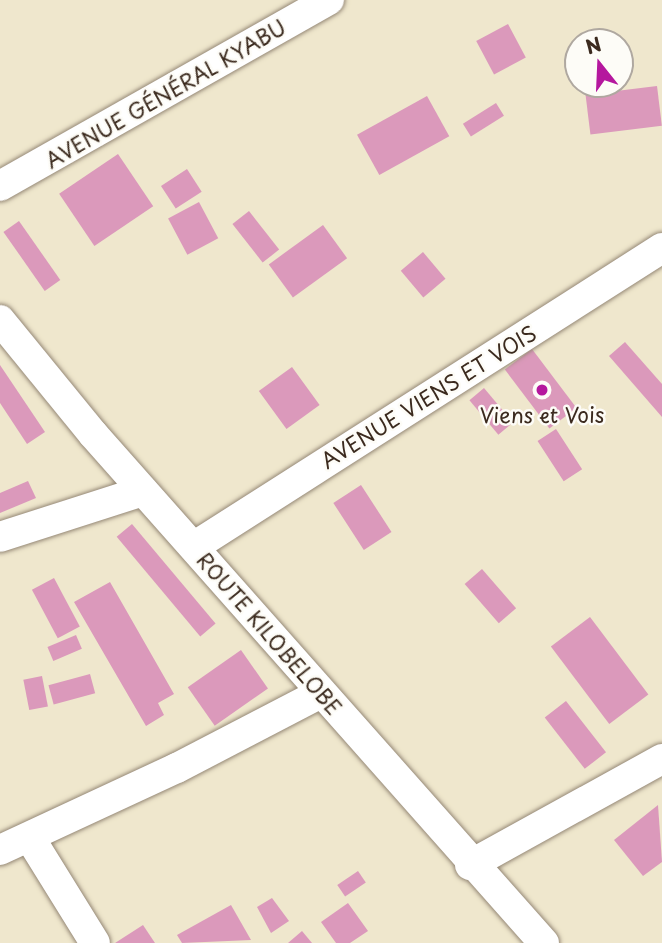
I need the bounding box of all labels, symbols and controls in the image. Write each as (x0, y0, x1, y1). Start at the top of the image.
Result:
street label: AVENUE GÉNÉRAL KYABU (38, 12, 292, 174)
north arrow (564, 28, 634, 98)
text: N (582, 29, 605, 61)
street label: AVENUE VIENS ET VOIS (315, 319, 541, 473)
marker: Viens et Vois (534, 382, 550, 398)
place label: Viens et Vois (479, 401, 605, 427)
street label: ROUTE KILOBELOBE (192, 545, 348, 721)

